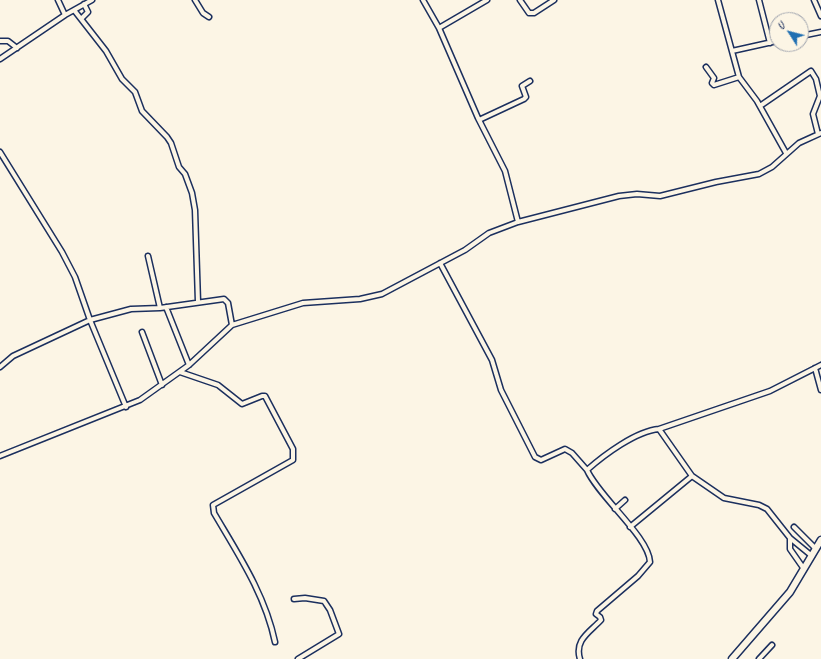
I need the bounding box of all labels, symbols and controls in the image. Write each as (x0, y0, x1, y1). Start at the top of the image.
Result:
north arrow (769, 12, 809, 52)
text: U (773, 19, 787, 32)

